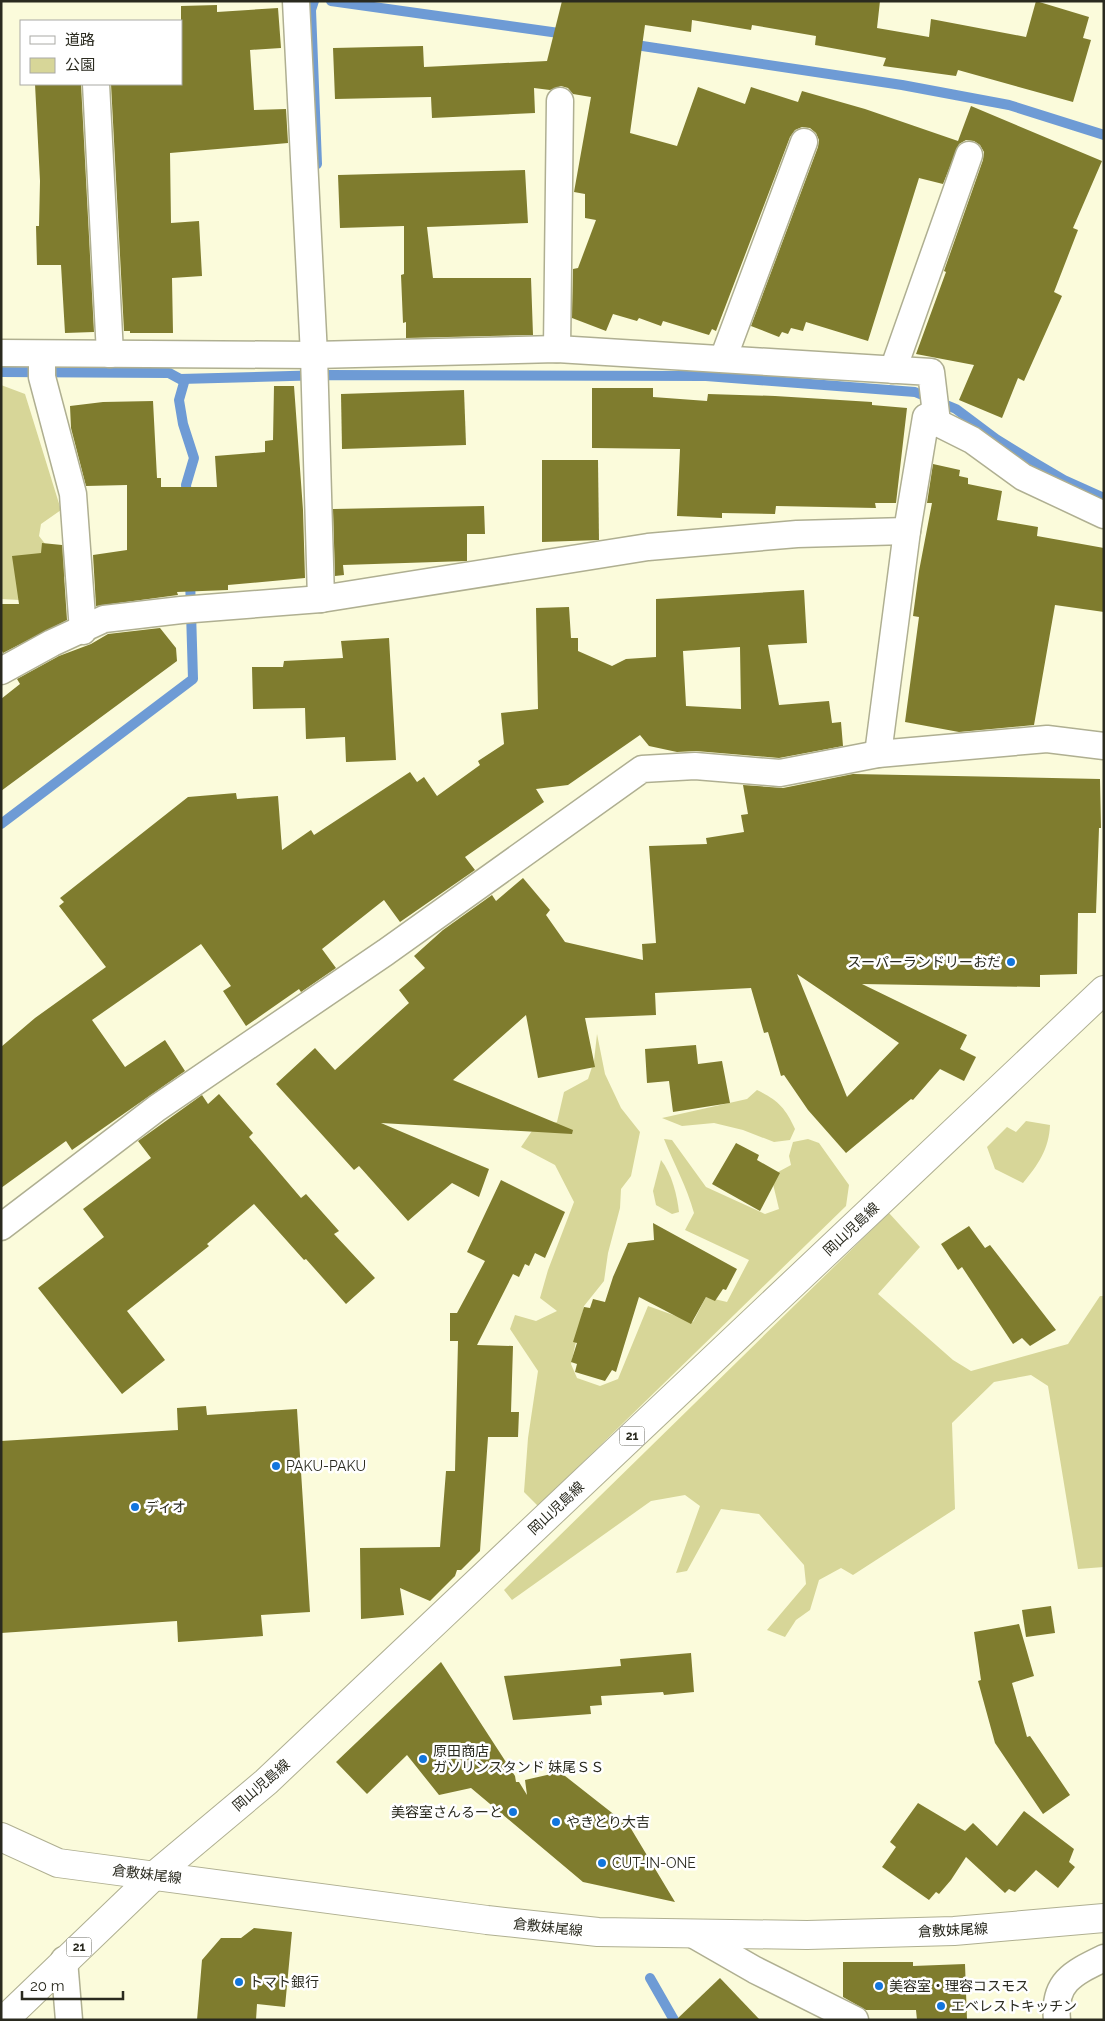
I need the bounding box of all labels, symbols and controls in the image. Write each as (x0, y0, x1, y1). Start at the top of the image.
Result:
legend (20, 20, 182, 85)
text: 道路 (65, 31, 95, 49)
text: 公園 (65, 56, 95, 74)
place label: スーパーランドリーおだ (847, 954, 1001, 970)
marker: スーパーランドリーおだ (1005, 956, 1017, 968)
street label: 岡山児島線 (820, 1199, 882, 1259)
road number: 21 (620, 1426, 644, 1445)
place label: PAKU-PAKU (286, 1458, 366, 1474)
marker: PAKU-PAKU (270, 1460, 282, 1472)
street label: 岡山児島線 (525, 1478, 587, 1538)
place label: ディオ (145, 1499, 186, 1515)
marker: ディオ (129, 1501, 141, 1513)
place label: 原田商店 ガソリンスタンド 妹尾ＳＳ (433, 1743, 604, 1775)
marker: 原田商店 ガソリンスタンド 妹尾ＳＳ (417, 1753, 429, 1765)
street label: 岡山児島線 (229, 1756, 293, 1814)
place label: 美容室さんるーと (391, 1804, 503, 1820)
marker: 美容室さんるーと (507, 1806, 519, 1818)
place label: やきとり大吉 (566, 1814, 650, 1830)
marker: やきとり大吉 (550, 1816, 562, 1828)
place label: CUT-IN-ONE (612, 1855, 696, 1871)
marker: CUT-IN-ONE (596, 1857, 608, 1869)
street label: 倉敷妹尾線 (111, 1862, 183, 1886)
street label: 倉敷妹尾線 (512, 1915, 584, 1939)
street label: 倉敷妹尾線 (918, 1920, 988, 1940)
road number: 21 (66, 1938, 92, 1956)
scale bar (22, 1968, 124, 2000)
place label: トマト銀行 (249, 1974, 319, 1990)
marker: トマト銀行 (233, 1976, 245, 1988)
text: 20 m (30, 1977, 65, 1995)
place label: 美容室・理容コスモス (889, 1978, 1029, 1994)
marker: 美容室・理容コスモス (873, 1980, 885, 1992)
place label: エベレストキッチン (951, 1998, 1077, 2014)
marker: エベレストキッチン (935, 2000, 947, 2012)

